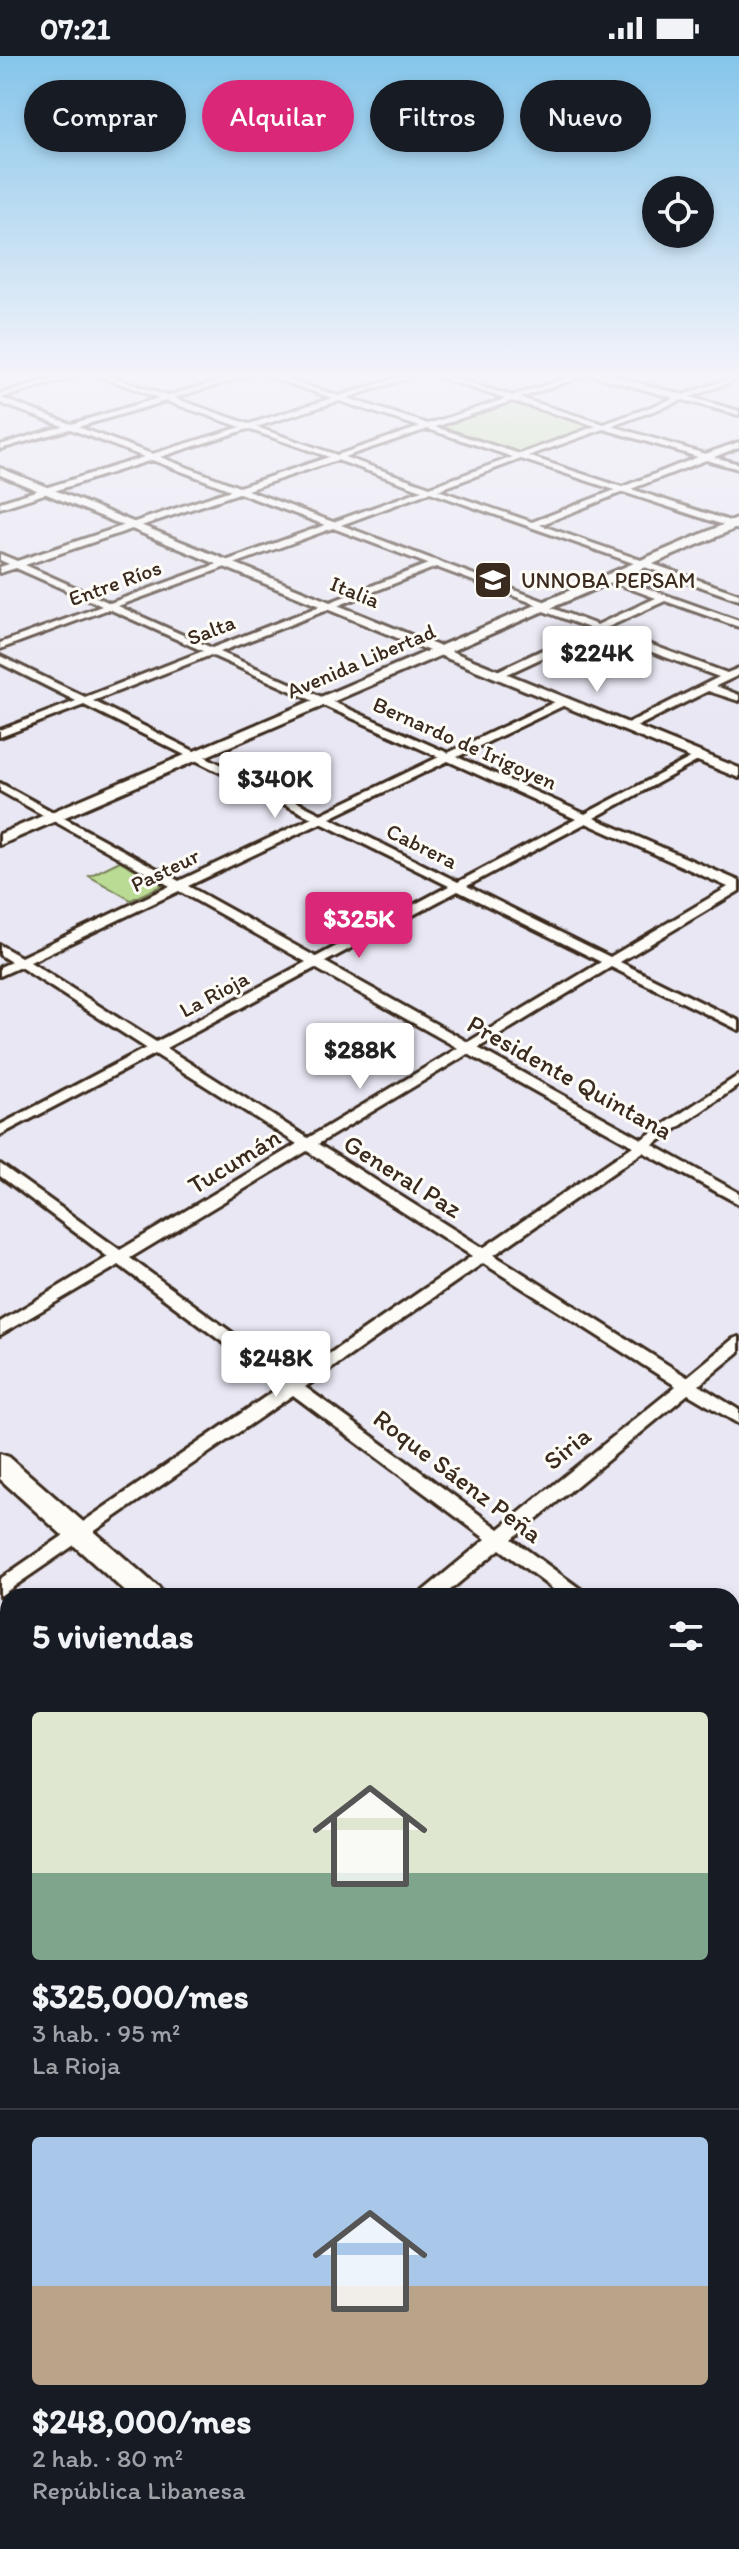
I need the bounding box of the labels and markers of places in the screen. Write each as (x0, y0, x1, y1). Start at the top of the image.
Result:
school or university icon: UNNOBA PEPSAM (472, 559, 514, 601)
place label: UNNOBA PEPSAM (521, 567, 696, 594)
pin: $224K (541, 626, 653, 694)
pin: $340K (219, 752, 331, 820)
pin: $325K (303, 892, 415, 960)
pin: $288K (304, 1023, 416, 1091)
pin: $248K (220, 1331, 332, 1399)

